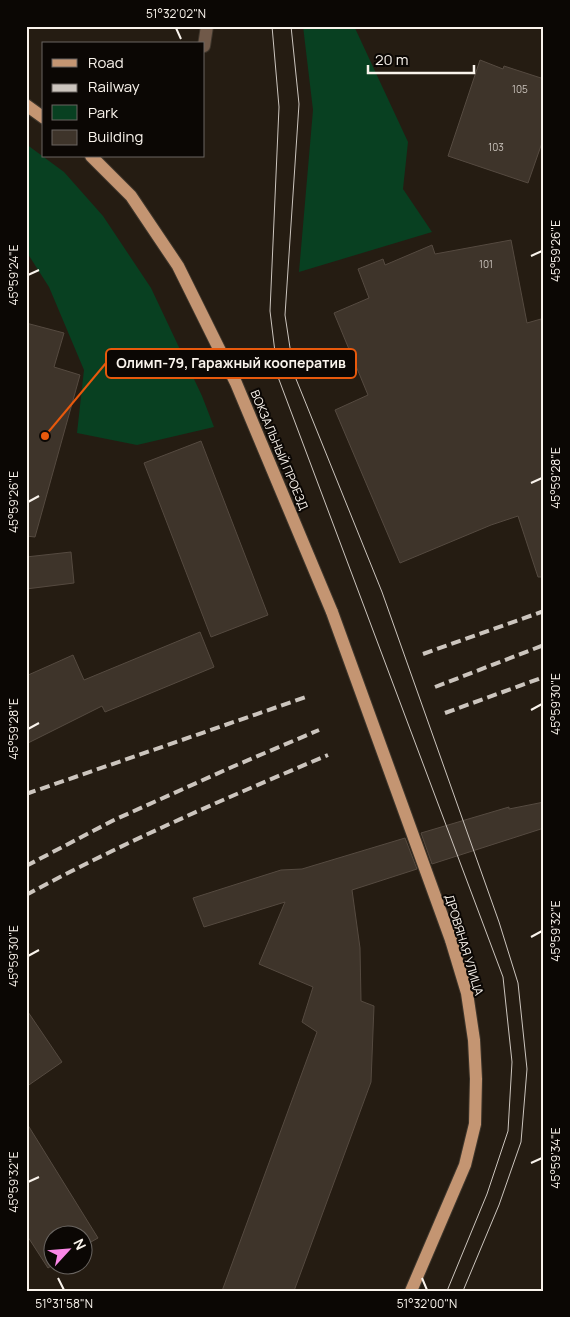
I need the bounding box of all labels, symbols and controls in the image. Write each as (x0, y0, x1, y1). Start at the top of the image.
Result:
text: 51°32'02"N (146, 5, 206, 22)
legend (42, 42, 205, 158)
scale bar (368, 42, 474, 74)
text: 20 m (375, 49, 408, 70)
text: Road (88, 52, 124, 73)
text: Railway (88, 76, 140, 97)
house number: 105 (512, 82, 528, 96)
text: Park (88, 102, 118, 123)
text: Building (88, 126, 143, 147)
house number: 103 (488, 140, 504, 154)
text: 45°59'26"E (547, 220, 564, 282)
text: 45°59'24"E (5, 244, 22, 306)
house number: 101 (479, 257, 493, 271)
callout: Олимп-79, Гаражный кооператив (106, 349, 356, 378)
text: Олимп-79, Гаражный кооператив (116, 353, 346, 372)
street label: ВОКЗАЛЬНЫЙ ПРОЕЗД (246, 387, 312, 512)
text: 45°59'28"E (547, 447, 564, 509)
text: 45°59'26"E (5, 471, 22, 533)
text: 45°59'30"E (547, 673, 564, 735)
text: 45°59'28"E (5, 698, 22, 760)
street label: ДРОВЯНАЯ УЛИЦА (441, 892, 488, 998)
text: 45°59'32"E (547, 900, 564, 962)
text: 45°59'30"E (5, 925, 22, 987)
text: 45°59'34"E (547, 1127, 564, 1189)
text: 45°59'32"E (5, 1151, 22, 1213)
north arrow (42, 1224, 92, 1274)
text: N (69, 1235, 91, 1253)
text: 51°31'58"N (35, 1295, 93, 1312)
text: 51°32'00"N (397, 1295, 457, 1312)

